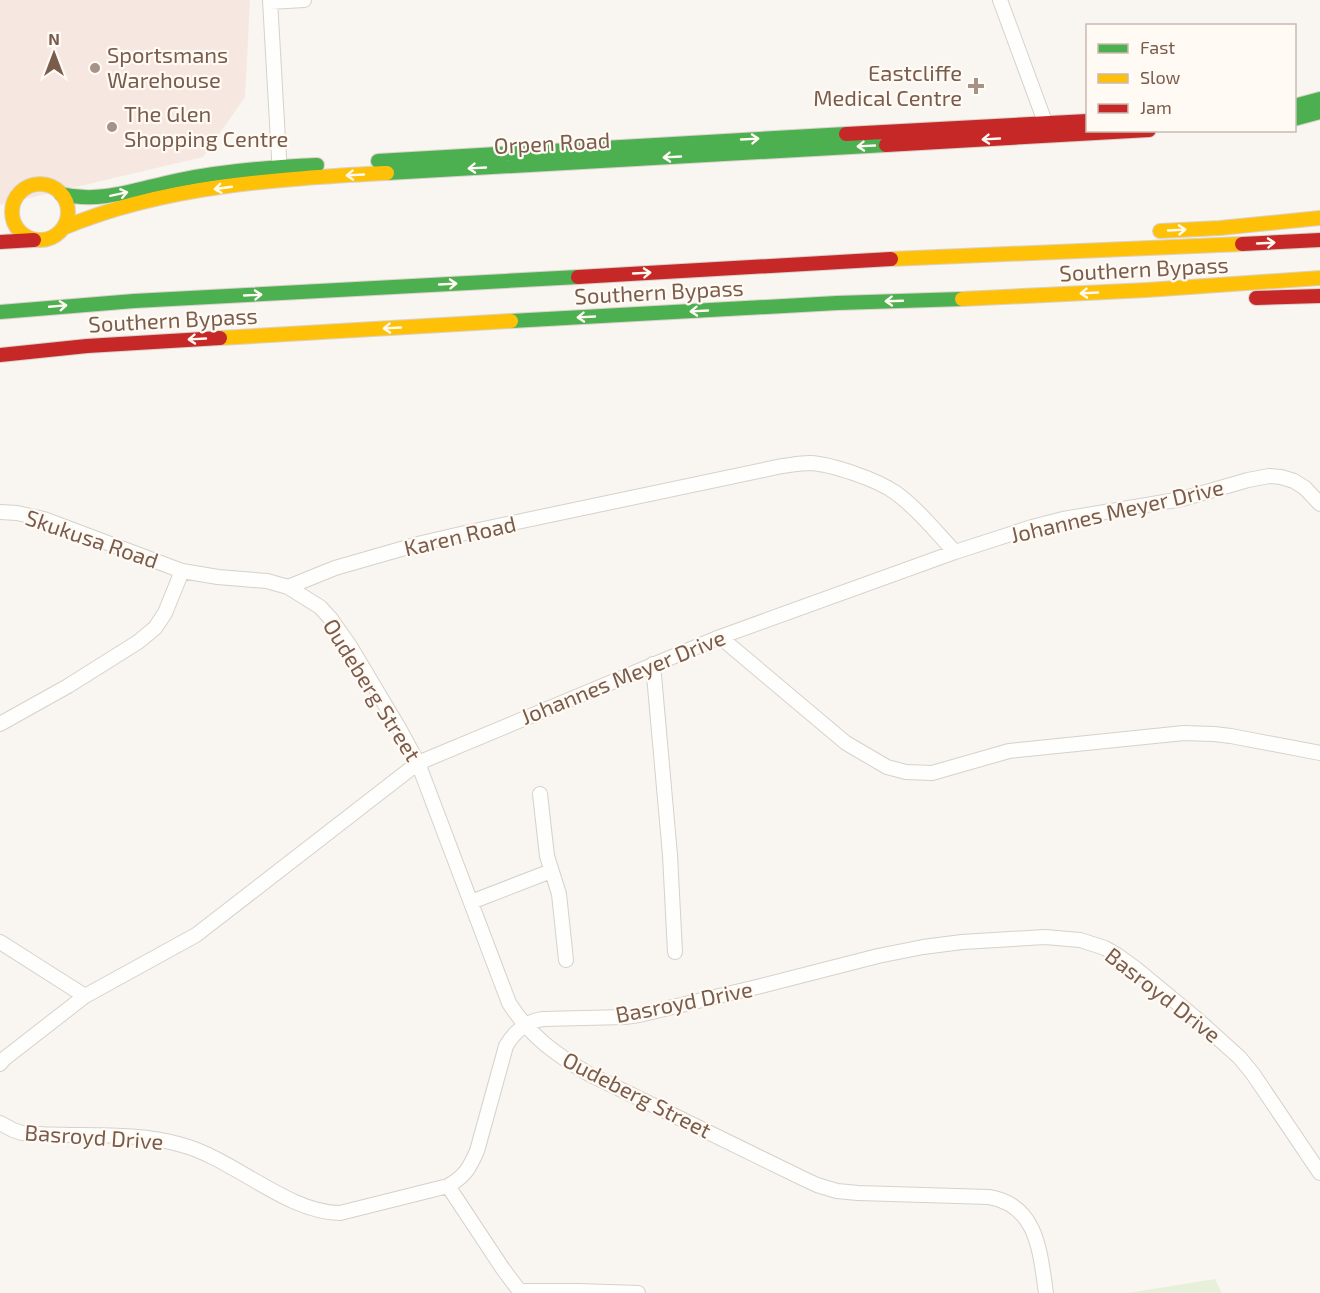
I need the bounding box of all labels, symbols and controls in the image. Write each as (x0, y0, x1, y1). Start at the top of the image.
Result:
north arrow (24, 24, 84, 84)
legend (1086, 24, 1296, 132)
text: N (48, 29, 60, 48)
text: Fast (1140, 36, 1175, 58)
place label: Sportsmans Warehouse (107, 41, 228, 92)
place label: Eastcliffe Medical Centre (813, 59, 962, 110)
marker: Sportsmans Warehouse (88, 61, 102, 75)
text: Slow (1140, 66, 1181, 88)
marker: Eastcliffe Medical Centre (967, 77, 985, 95)
text: Jam (1140, 96, 1172, 118)
place label: The Glen Shopping Centre (124, 100, 288, 151)
marker: The Glen Shopping Centre (105, 120, 119, 134)
street label: Orpen Road (493, 126, 611, 158)
one-way arrow (739, 134, 759, 145)
one-way arrow (981, 134, 1001, 145)
one-way arrow (857, 141, 877, 152)
one-way arrow (662, 151, 682, 162)
one-way arrow (467, 163, 487, 174)
one-way arrow (346, 169, 366, 180)
one-way arrow (213, 182, 233, 193)
one-way arrow (109, 187, 128, 199)
one-way arrow (1166, 225, 1186, 236)
one-way arrow (1255, 237, 1275, 248)
street label: Southern Bypass (1059, 251, 1229, 285)
one-way arrow (632, 268, 652, 279)
street label: Southern Bypass (574, 274, 744, 308)
one-way arrow (437, 279, 457, 290)
one-way arrow (1080, 288, 1100, 299)
one-way arrow (242, 290, 262, 301)
one-way arrow (885, 296, 905, 307)
one-way arrow (48, 300, 68, 311)
street label: Southern Bypass (88, 302, 258, 336)
one-way arrow (690, 306, 710, 317)
one-way arrow (577, 312, 597, 323)
one-way arrow (382, 323, 402, 334)
one-way arrow (187, 334, 207, 345)
street label: Johannes Meyer Drive (1008, 473, 1226, 547)
street label: Skukusa Road (23, 503, 162, 573)
street label: Karen Road (401, 510, 518, 560)
street label: Oudeberg Street (319, 613, 427, 766)
street label: Johannes Meyer Drive (517, 623, 729, 729)
street label: Basroyd Drive (1101, 941, 1226, 1047)
street label: Basroyd Drive (613, 975, 755, 1027)
street label: Oudeberg Street (559, 1046, 716, 1143)
street label: Basroyd Drive (24, 1118, 164, 1154)

